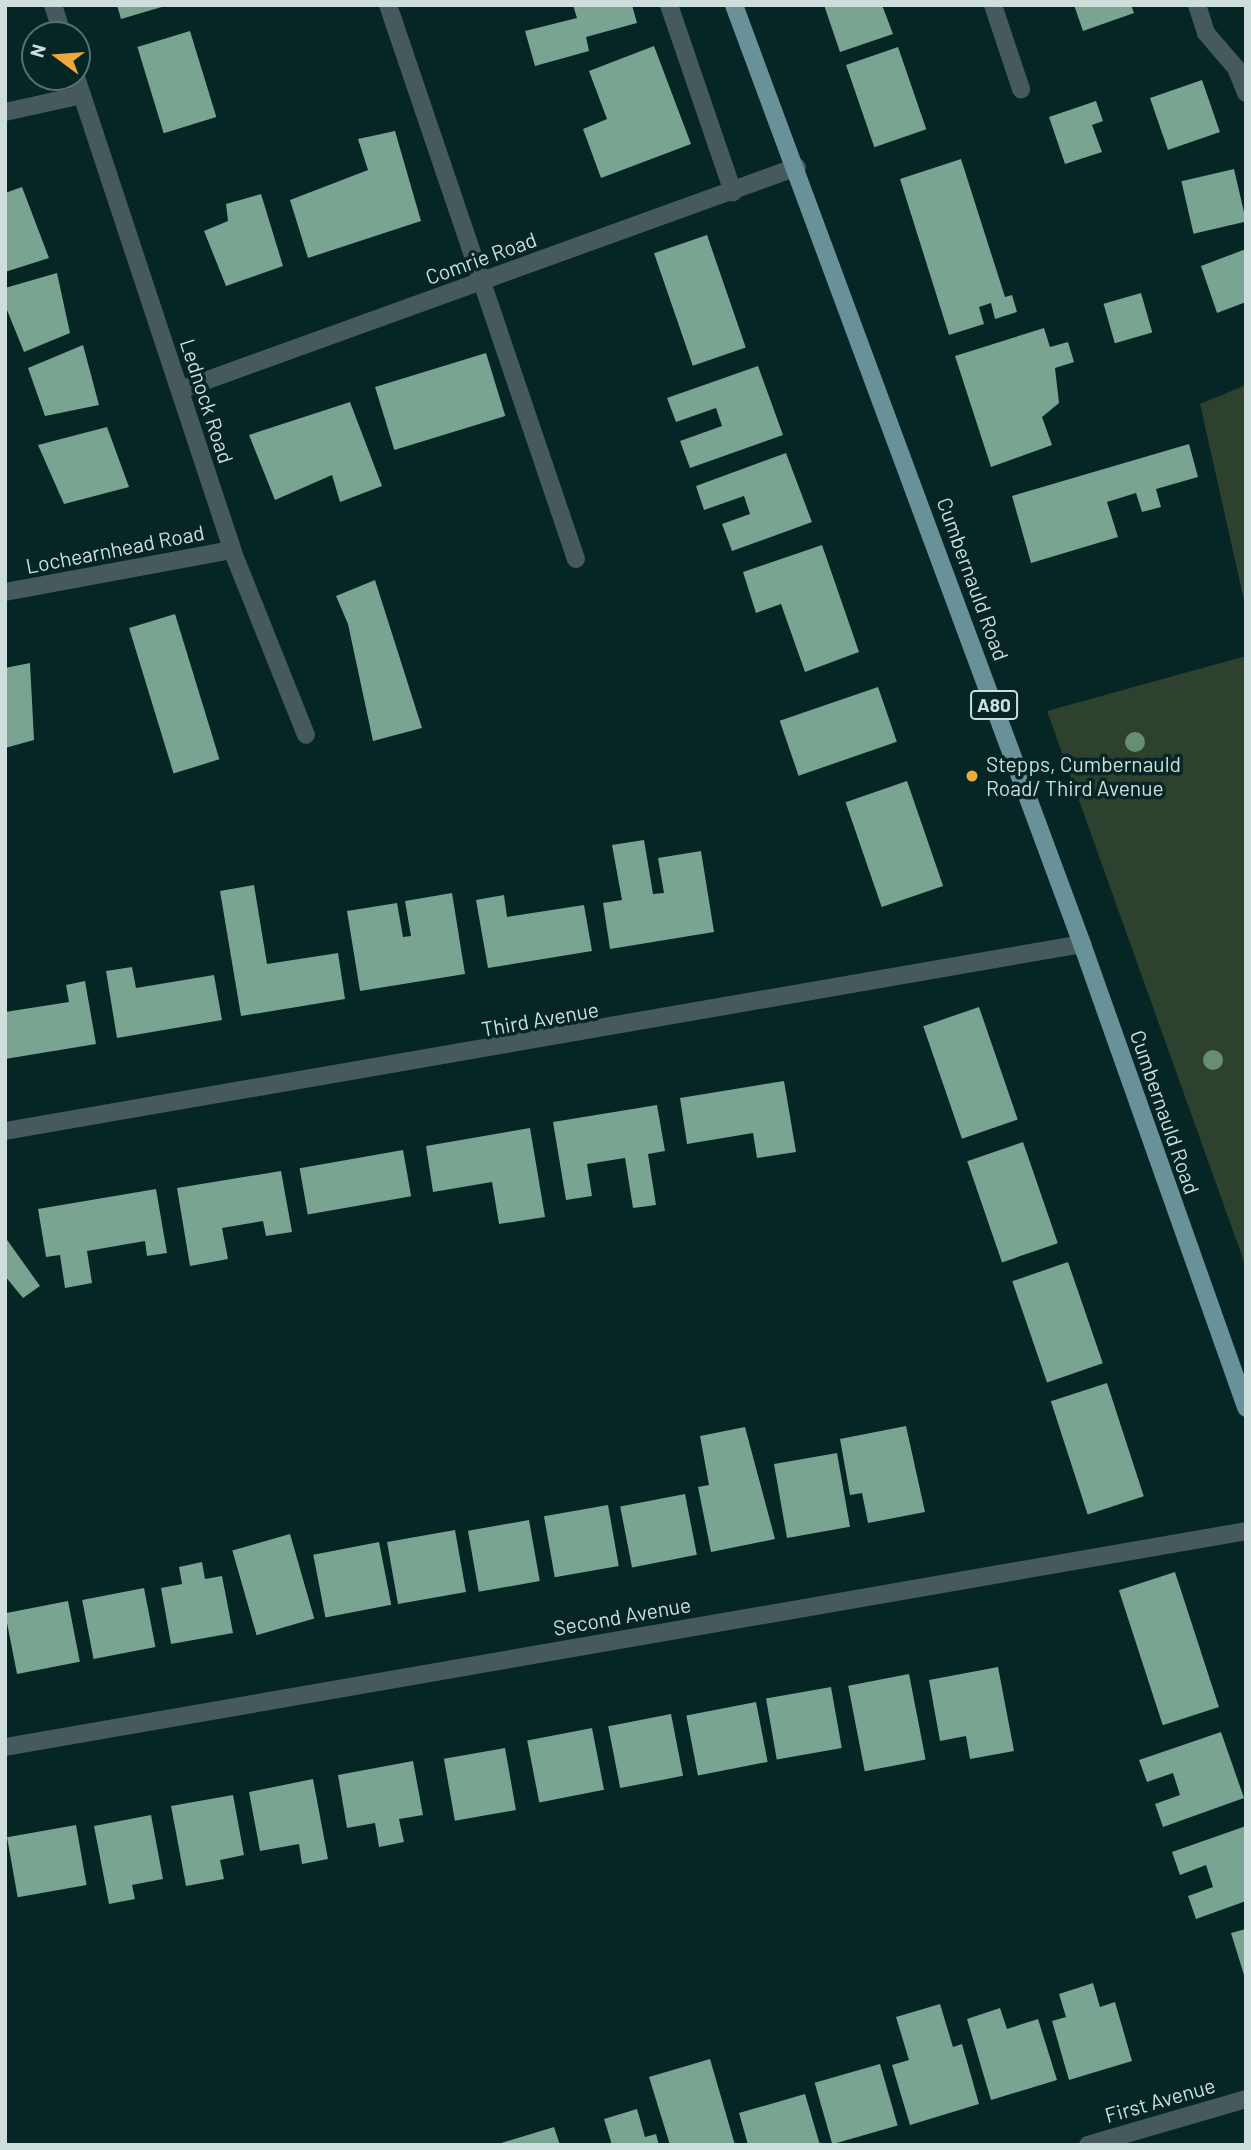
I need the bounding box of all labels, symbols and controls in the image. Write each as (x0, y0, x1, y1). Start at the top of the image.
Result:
north arrow (21, 21, 91, 91)
text: N (24, 41, 50, 60)
street label: Comrie Road (422, 226, 540, 290)
street label: Lednock Road (175, 336, 239, 466)
street label: Cumbernauld Road (932, 494, 1014, 664)
street label: Lochearnhead Road (24, 519, 206, 579)
road number: A80 (970, 690, 1018, 720)
place label: Stepps, Cumbernauld Road/ Third Avenue (986, 751, 1181, 801)
marker: Stepps, Cumbernauld Road/ Third Avenue (964, 768, 980, 784)
street label: Third Avenue (479, 996, 601, 1042)
street label: Cumbernauld Road (1125, 1027, 1205, 1197)
street label: Second Avenue (551, 1591, 693, 1641)
street label: First Avenue (1102, 2072, 1218, 2128)

